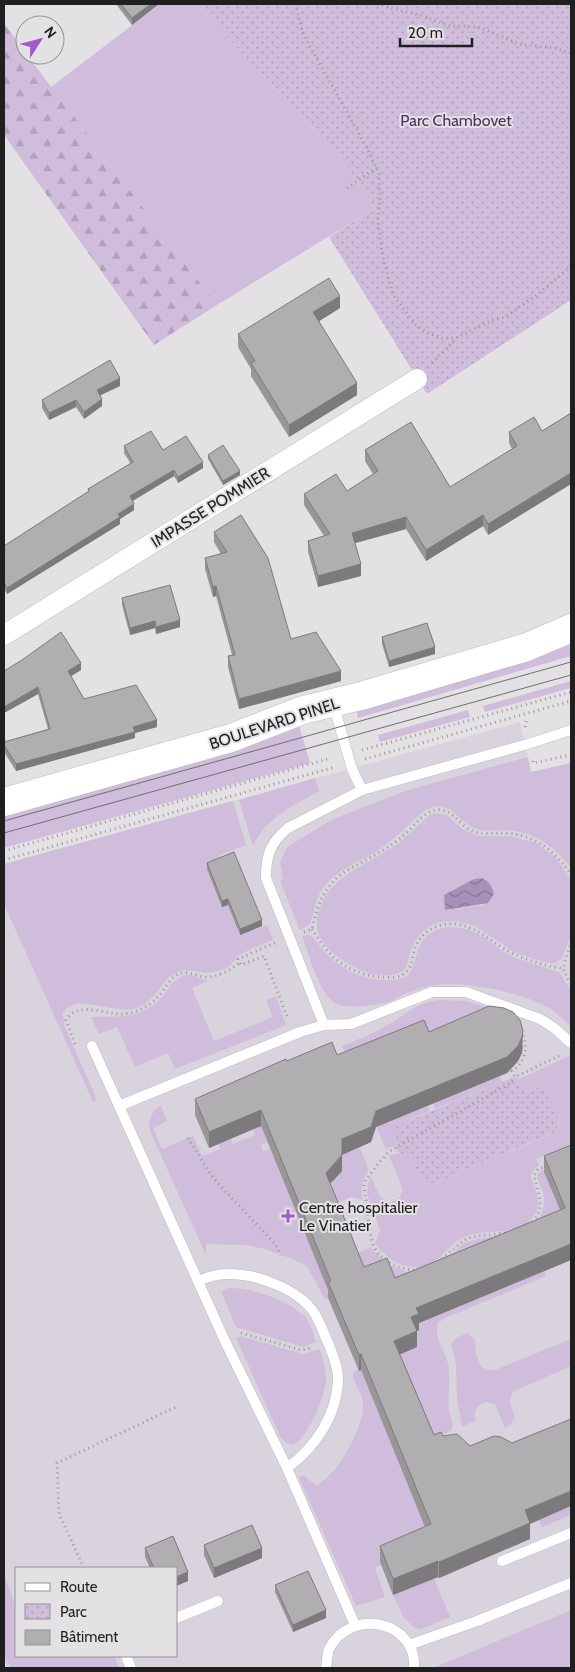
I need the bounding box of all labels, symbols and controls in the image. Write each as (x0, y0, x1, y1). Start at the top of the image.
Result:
north arrow (15, 15, 65, 65)
scale bar (400, 15, 472, 47)
text: N (40, 23, 61, 42)
text: 20 m (408, 24, 443, 42)
park label: Parc Chambovet (400, 111, 512, 130)
street label: IMPASSE POMMIER (147, 463, 273, 552)
street label: BOULEVARD PINEL (207, 694, 341, 753)
place label: Centre hospitalier Le Vinatier (299, 1198, 419, 1235)
marker: Centre hospitalier Le Vinatier (281, 1209, 295, 1223)
legend (15, 1567, 178, 1657)
text: Route (60, 1578, 98, 1596)
text: Parc (60, 1603, 87, 1621)
text: Bâtiment (60, 1628, 118, 1646)

